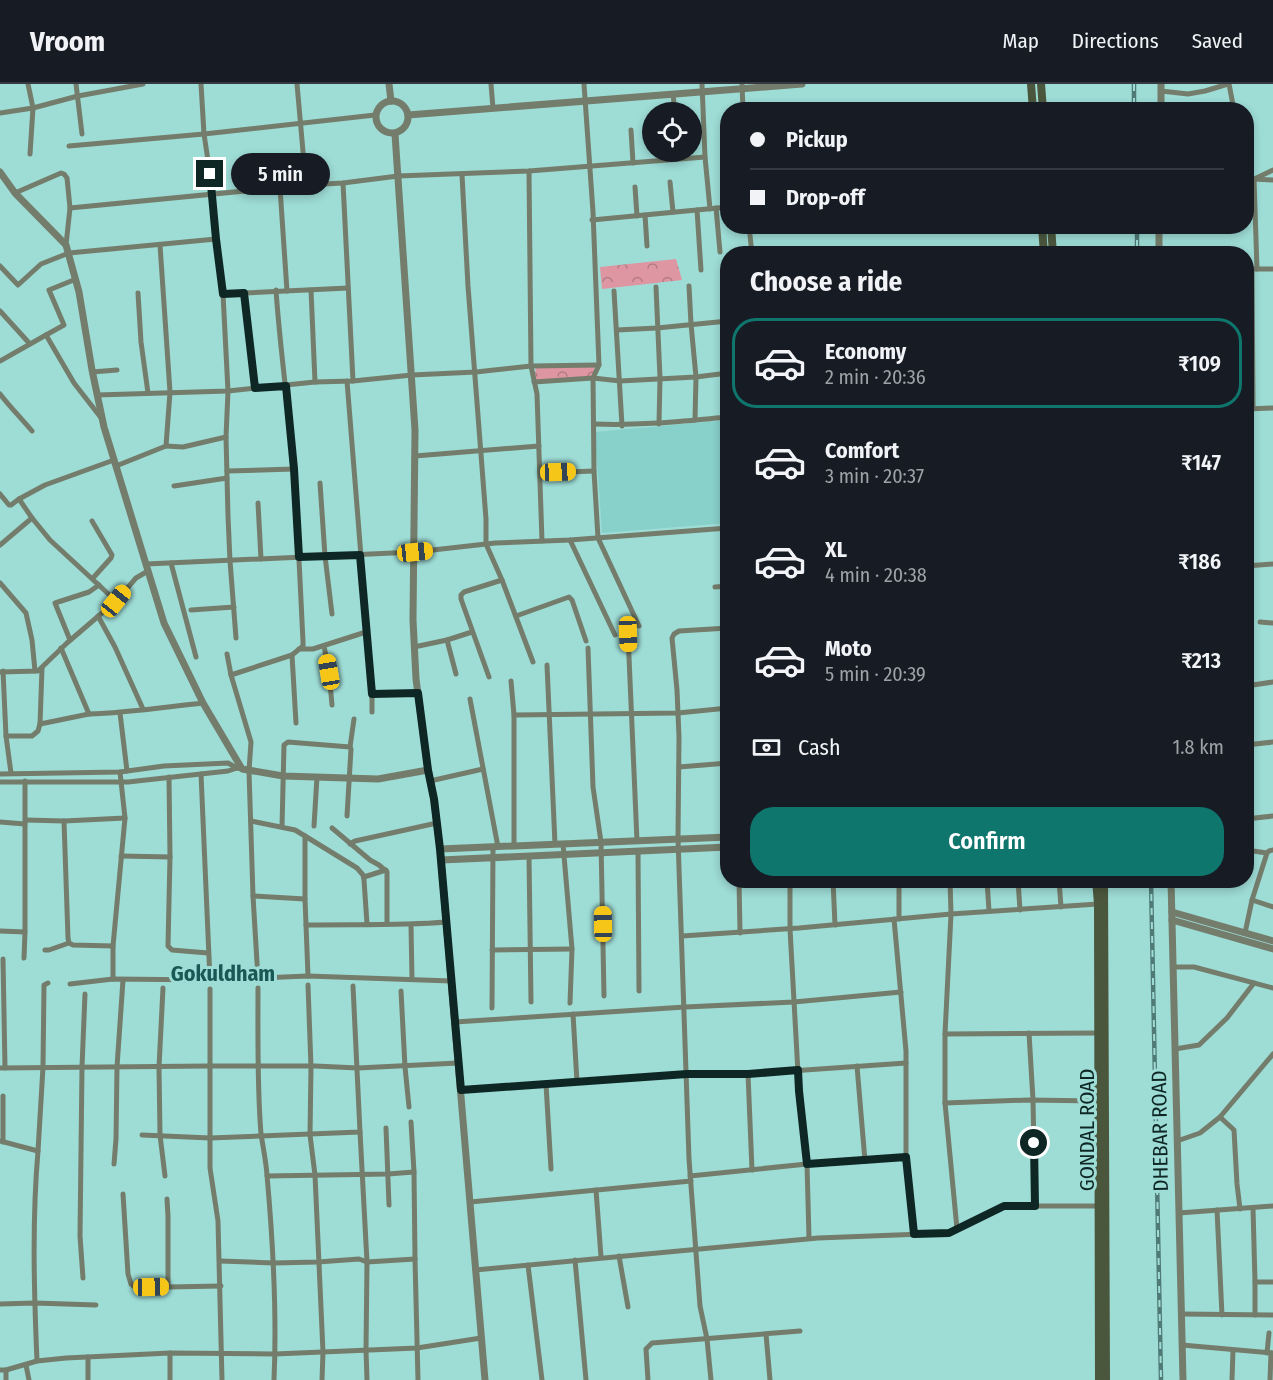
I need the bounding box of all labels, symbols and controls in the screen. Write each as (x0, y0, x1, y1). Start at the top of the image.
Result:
text: Vroom (30, 25, 105, 58)
text: Map (1002, 28, 1039, 54)
text: Directions (1072, 28, 1159, 54)
text: Saved (1192, 28, 1243, 54)
map controls (642, 102, 702, 162)
button: locate (642, 102, 702, 162)
text: Pickup (786, 126, 848, 153)
callout: 5 min (231, 153, 330, 195)
route end (196, 160, 223, 187)
text: 5 min (258, 162, 303, 186)
text: Drop-off (786, 184, 865, 211)
text: Choose a ride (750, 266, 902, 298)
icon: car (753, 336, 807, 390)
text: Economy (825, 338, 906, 365)
text: ₹109 (1178, 350, 1221, 377)
text: 2 min · 20:36 (825, 365, 926, 389)
icon: car (753, 435, 807, 489)
text: Comfort (825, 437, 899, 464)
text: ₹147 (1181, 449, 1221, 476)
car (540, 462, 576, 482)
text: 3 min · 20:37 (825, 464, 924, 488)
icon: car (753, 534, 807, 588)
text: XL (825, 536, 847, 563)
car (396, 541, 434, 563)
text: ₹186 (1178, 548, 1221, 575)
text: 4 min · 20:38 (825, 563, 927, 587)
car (98, 581, 134, 621)
car (618, 616, 638, 652)
icon: car (753, 633, 807, 687)
text: Moto (825, 635, 872, 662)
text: ₹213 (1181, 647, 1221, 674)
car (317, 653, 341, 691)
text: 5 min · 20:39 (825, 662, 926, 686)
icon: cash (750, 731, 783, 764)
text: Cash (798, 734, 841, 761)
text: 1.8 km (1173, 735, 1224, 759)
button: Confirm (750, 807, 1224, 876)
car (594, 906, 612, 942)
district label: Gokuldham (171, 960, 275, 987)
street label: GONDAL ROAD (1074, 1069, 1100, 1191)
street label: DHEBAR ROAD (1146, 1070, 1174, 1192)
route start (1020, 1129, 1047, 1156)
car (133, 1278, 169, 1296)

